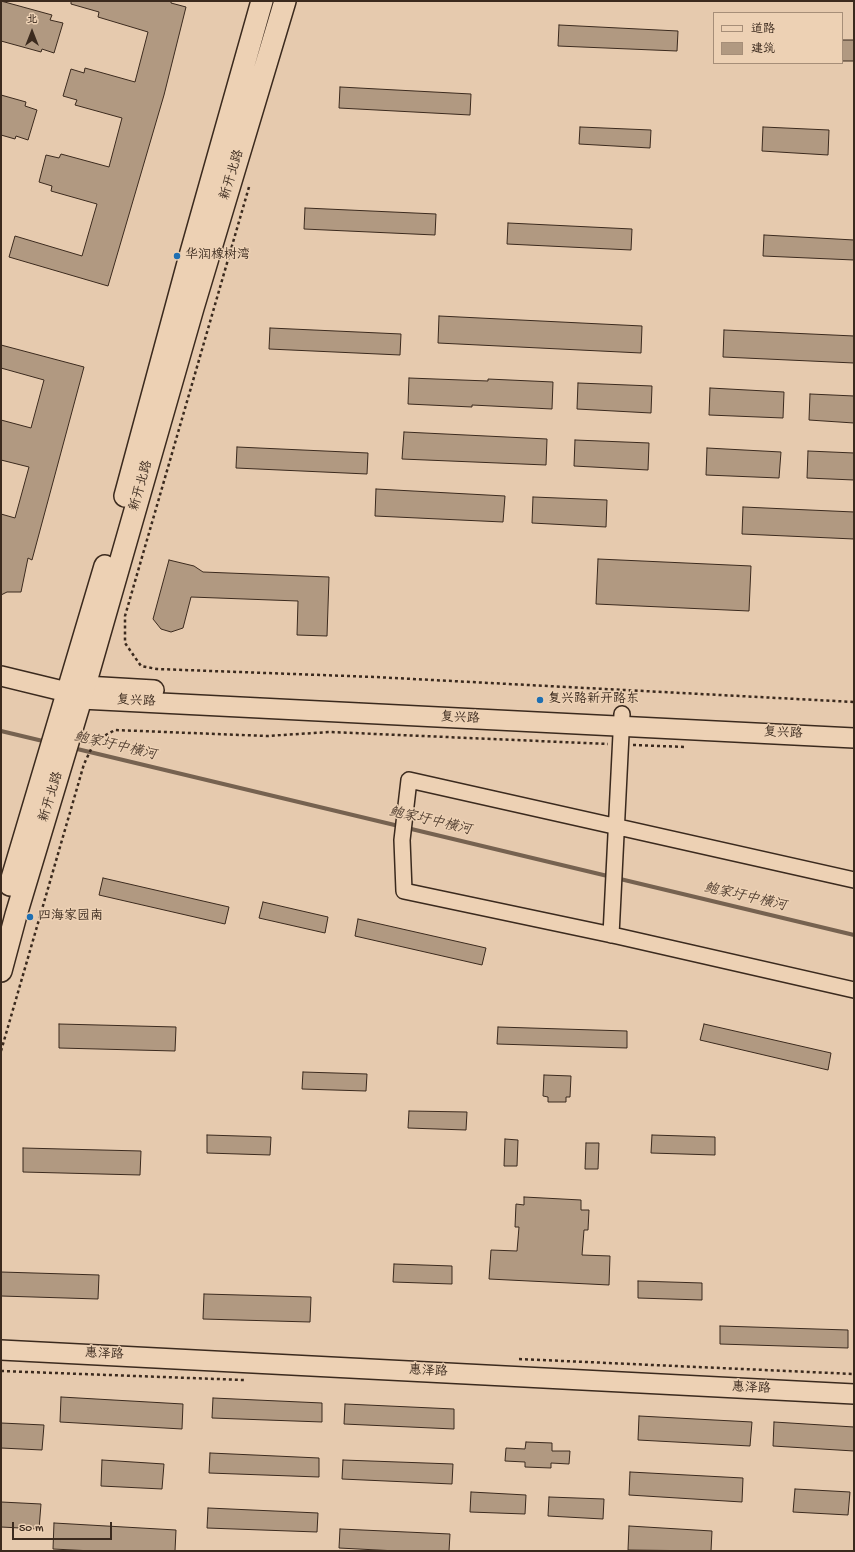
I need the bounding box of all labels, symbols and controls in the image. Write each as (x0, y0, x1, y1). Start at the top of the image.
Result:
north arrow (12, 12, 52, 52)
legend (713, 12, 843, 64)
text: 北 (27, 14, 38, 26)
text: 道路 (751, 23, 775, 37)
text: 建筑 (751, 43, 775, 57)
street label: 新开北路 (218, 148, 248, 202)
place label: 华润橡树湾 (185, 248, 250, 264)
marker: 华润橡树湾 (172, 251, 182, 261)
street label: 新开北路 (127, 459, 157, 513)
place label: 复兴路新开路东 (548, 692, 639, 708)
street label: 复兴路 (116, 693, 156, 711)
marker: 复兴路新开路东 (535, 695, 545, 705)
street label: 复兴路 (440, 710, 480, 728)
street label: 复兴路 (763, 725, 803, 743)
water label: 鲍家圩中横河 (72, 729, 158, 765)
street label: 新开北路 (37, 770, 67, 824)
water label: 鲍家圩中横河 (387, 804, 473, 840)
water label: 鲍家圩中横河 (702, 880, 788, 916)
place label: 四海家园南 (38, 909, 103, 925)
marker: 四海家园南 (25, 912, 35, 922)
street label: 惠泽路 (84, 1346, 124, 1364)
street label: 惠泽路 (408, 1363, 448, 1381)
street label: 惠泽路 (731, 1380, 771, 1398)
scale bar (14, 1514, 114, 1540)
text: 50 m (19, 1522, 44, 1536)

